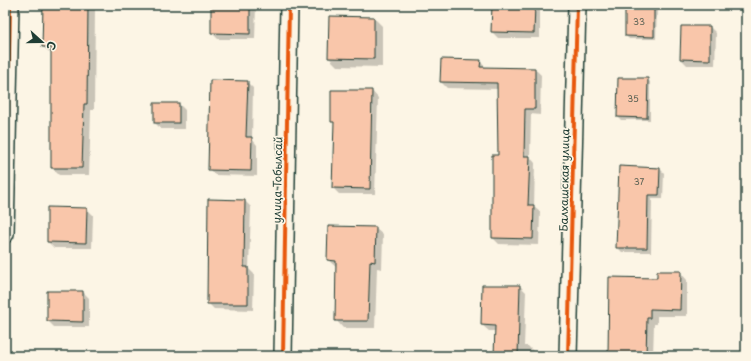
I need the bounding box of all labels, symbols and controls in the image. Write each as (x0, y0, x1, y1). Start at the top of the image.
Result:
house number: 33 (633, 14, 645, 28)
north arrow (22, 22, 62, 62)
text: С (42, 39, 61, 53)
house number: 35 (627, 91, 639, 105)
street label: Балхашская улица (555, 128, 573, 232)
street label: улица Тобылсай (268, 137, 286, 223)
house number: 37 (634, 174, 644, 188)

